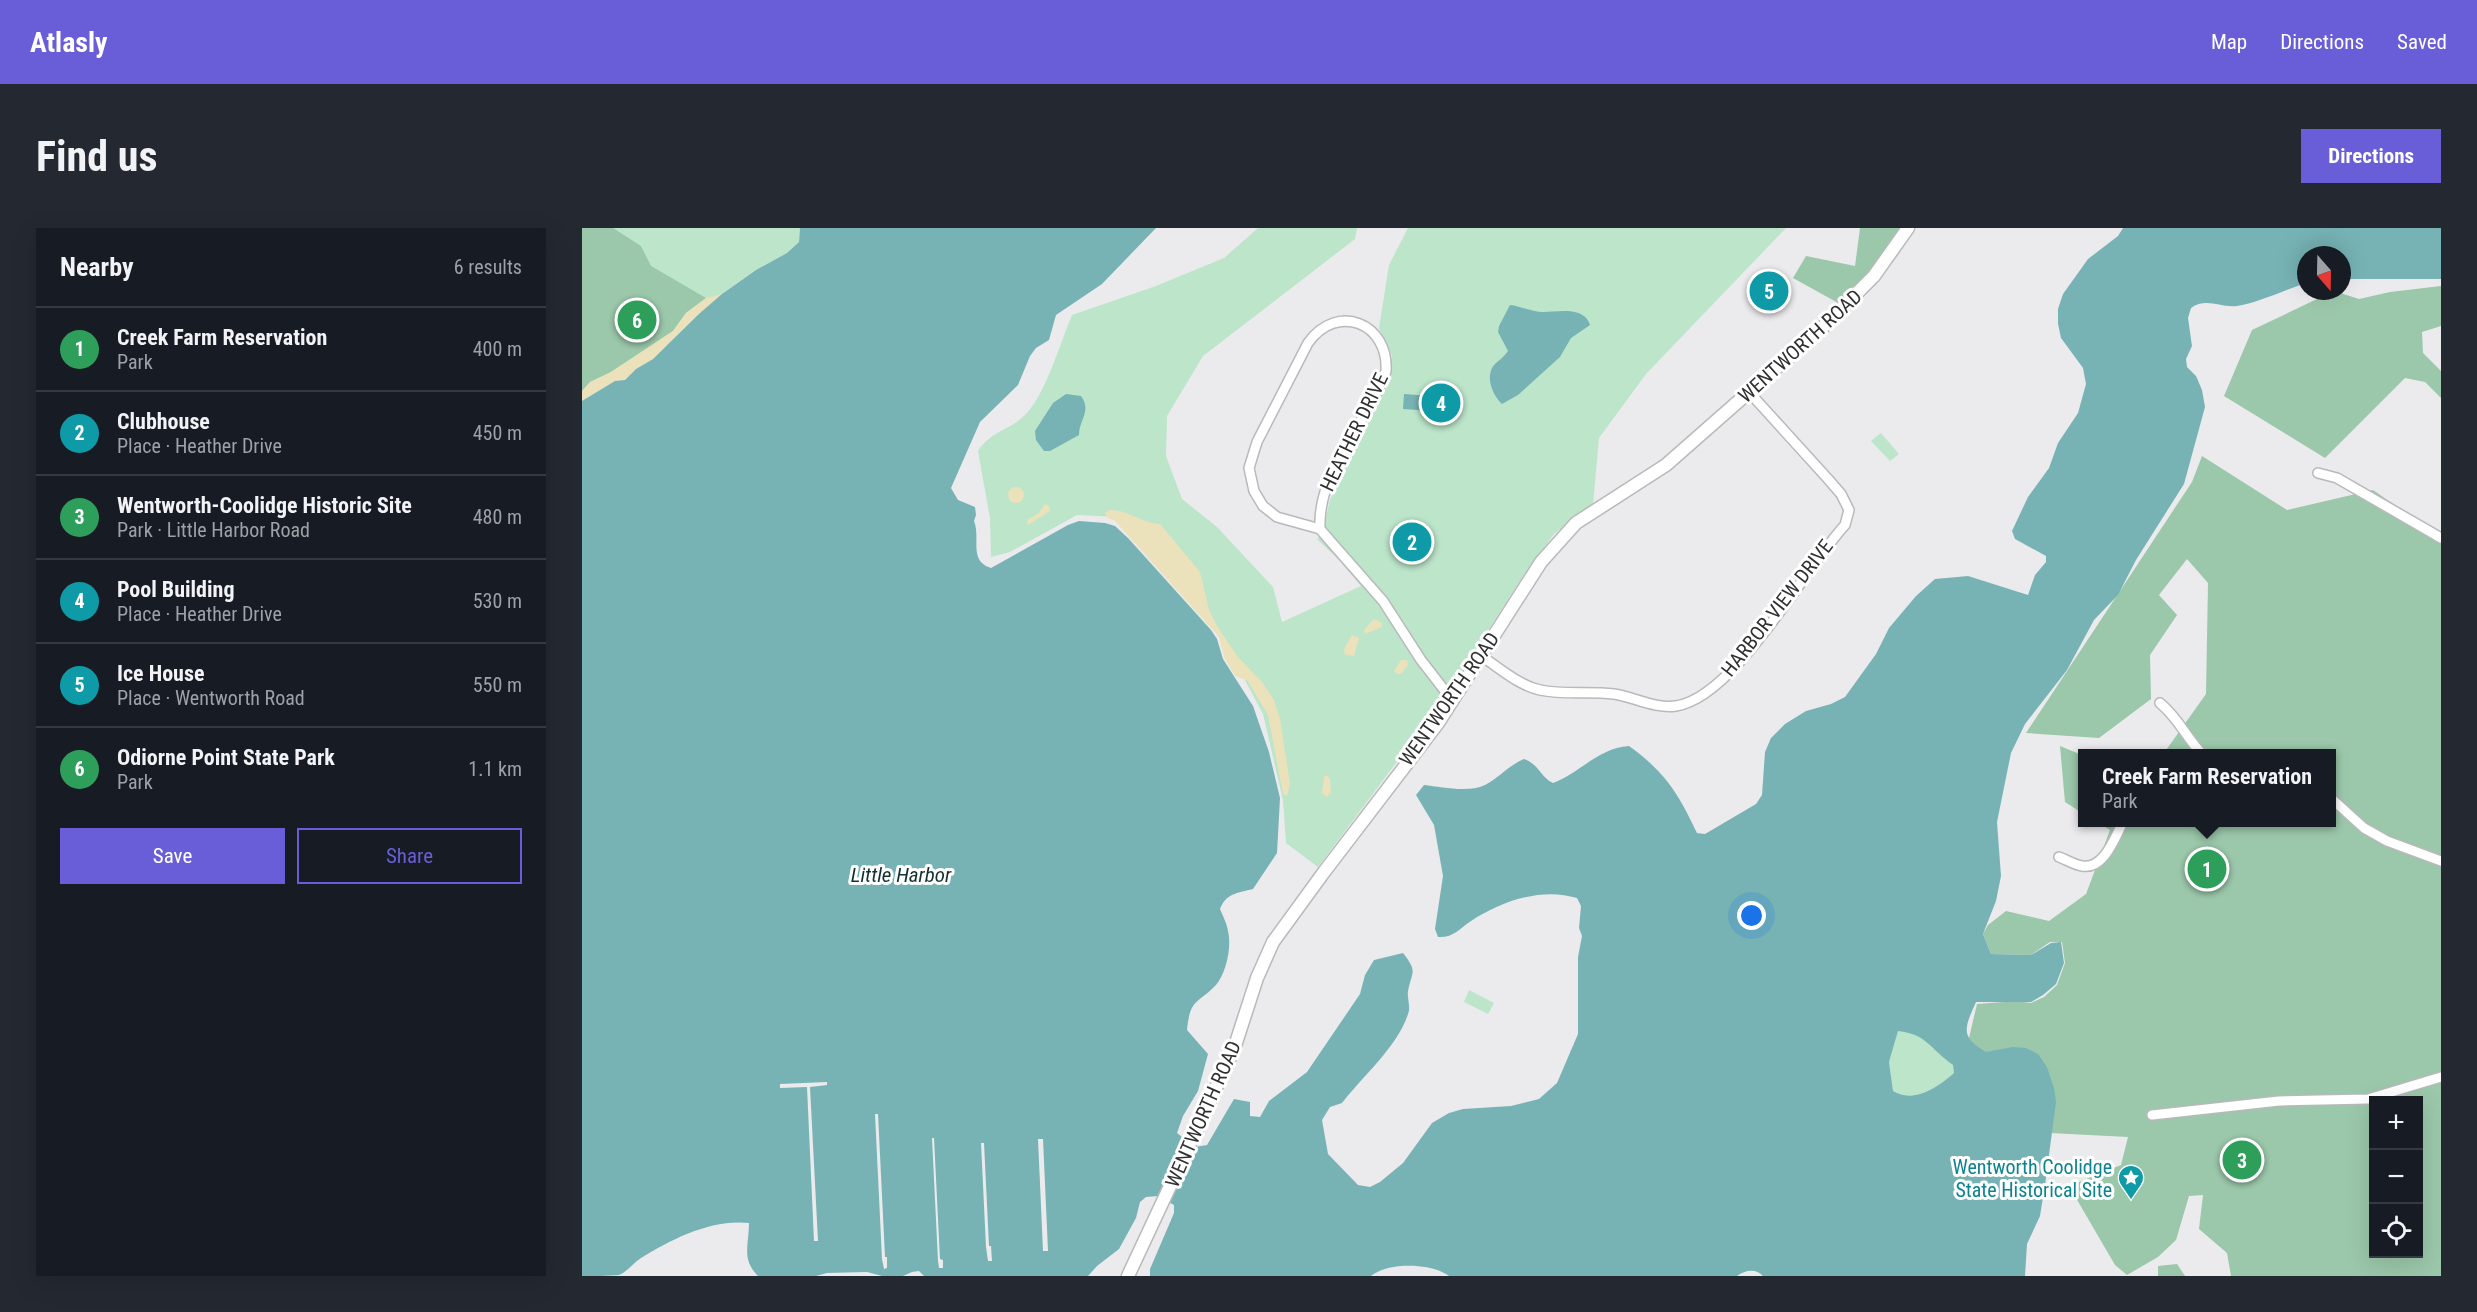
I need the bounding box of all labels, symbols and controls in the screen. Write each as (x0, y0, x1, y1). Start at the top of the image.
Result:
text: Atlasly (30, 26, 108, 59)
text: Map (2211, 30, 2247, 54)
text: Directions (2280, 30, 2364, 54)
text: Saved (2397, 30, 2447, 54)
button: Directions (2301, 129, 2441, 183)
text: Find us (36, 132, 157, 181)
north arrow (2297, 246, 2351, 300)
text: Nearby (60, 252, 134, 282)
text: 6 results (454, 255, 522, 279)
pin: 5 (1750, 268, 1788, 314)
street label: WENTWORTH ROAD (1733, 284, 1867, 408)
pin: 6 (618, 298, 656, 343)
text: Creek Farm Reservation (117, 325, 327, 350)
text: 1 (74, 337, 85, 361)
text: 400 m (473, 337, 522, 361)
text: Park (117, 350, 153, 374)
street label: HEATHER DRIVE (1315, 369, 1393, 495)
pin: 4 (1422, 380, 1460, 426)
text: Clubhouse (117, 409, 210, 434)
text: 2 (74, 421, 85, 445)
text: 450 m (473, 421, 522, 445)
text: Place · Heather Drive (117, 434, 282, 458)
text: Wentworth-Coolidge Historic Site (117, 493, 412, 518)
text: 3 (74, 505, 85, 529)
text: 480 m (473, 505, 522, 529)
text: Park · Little Harbor Road (117, 518, 310, 542)
pin: 2 (1392, 520, 1432, 564)
street label: HARBOR VIEW DRIVE (1716, 535, 1838, 681)
text: Pool Building (117, 577, 234, 602)
text: 4 (74, 589, 85, 613)
text: 530 m (473, 589, 522, 613)
text: Place · Heather Drive (117, 602, 282, 626)
street label: WENTWORTH ROAD (1394, 628, 1504, 770)
text: Ice House (117, 661, 204, 686)
text: 5 (74, 673, 85, 697)
text: 550 m (473, 673, 522, 697)
text: Place · Wentworth Road (117, 686, 305, 710)
text: Odiorne Point State Park (117, 745, 335, 770)
popup (2078, 749, 2336, 827)
text: 6 (74, 757, 85, 781)
text: 1.1 km (468, 757, 522, 781)
text: Creek Farm Reservation (2102, 764, 2312, 789)
text: Park (117, 770, 153, 794)
text: Park (2102, 789, 2138, 813)
button: Save (60, 828, 285, 884)
button: Share (297, 828, 522, 884)
pin: 1 (2188, 846, 2226, 892)
water label: Little Harbor (851, 863, 952, 887)
your location (1737, 901, 1766, 930)
street label: WENTWORTH ROAD (1160, 1037, 1246, 1191)
map controls (2369, 1096, 2423, 1258)
button: + (2369, 1096, 2423, 1150)
pin: 3 (2222, 1138, 2262, 1182)
button: − (2369, 1150, 2423, 1204)
place label: Wentworth Coolidge State Historical Site (1953, 1155, 2112, 1202)
place icon: Wentworth Coolidge State Historical Site (2116, 1163, 2146, 1201)
button: locate (2369, 1204, 2423, 1258)

